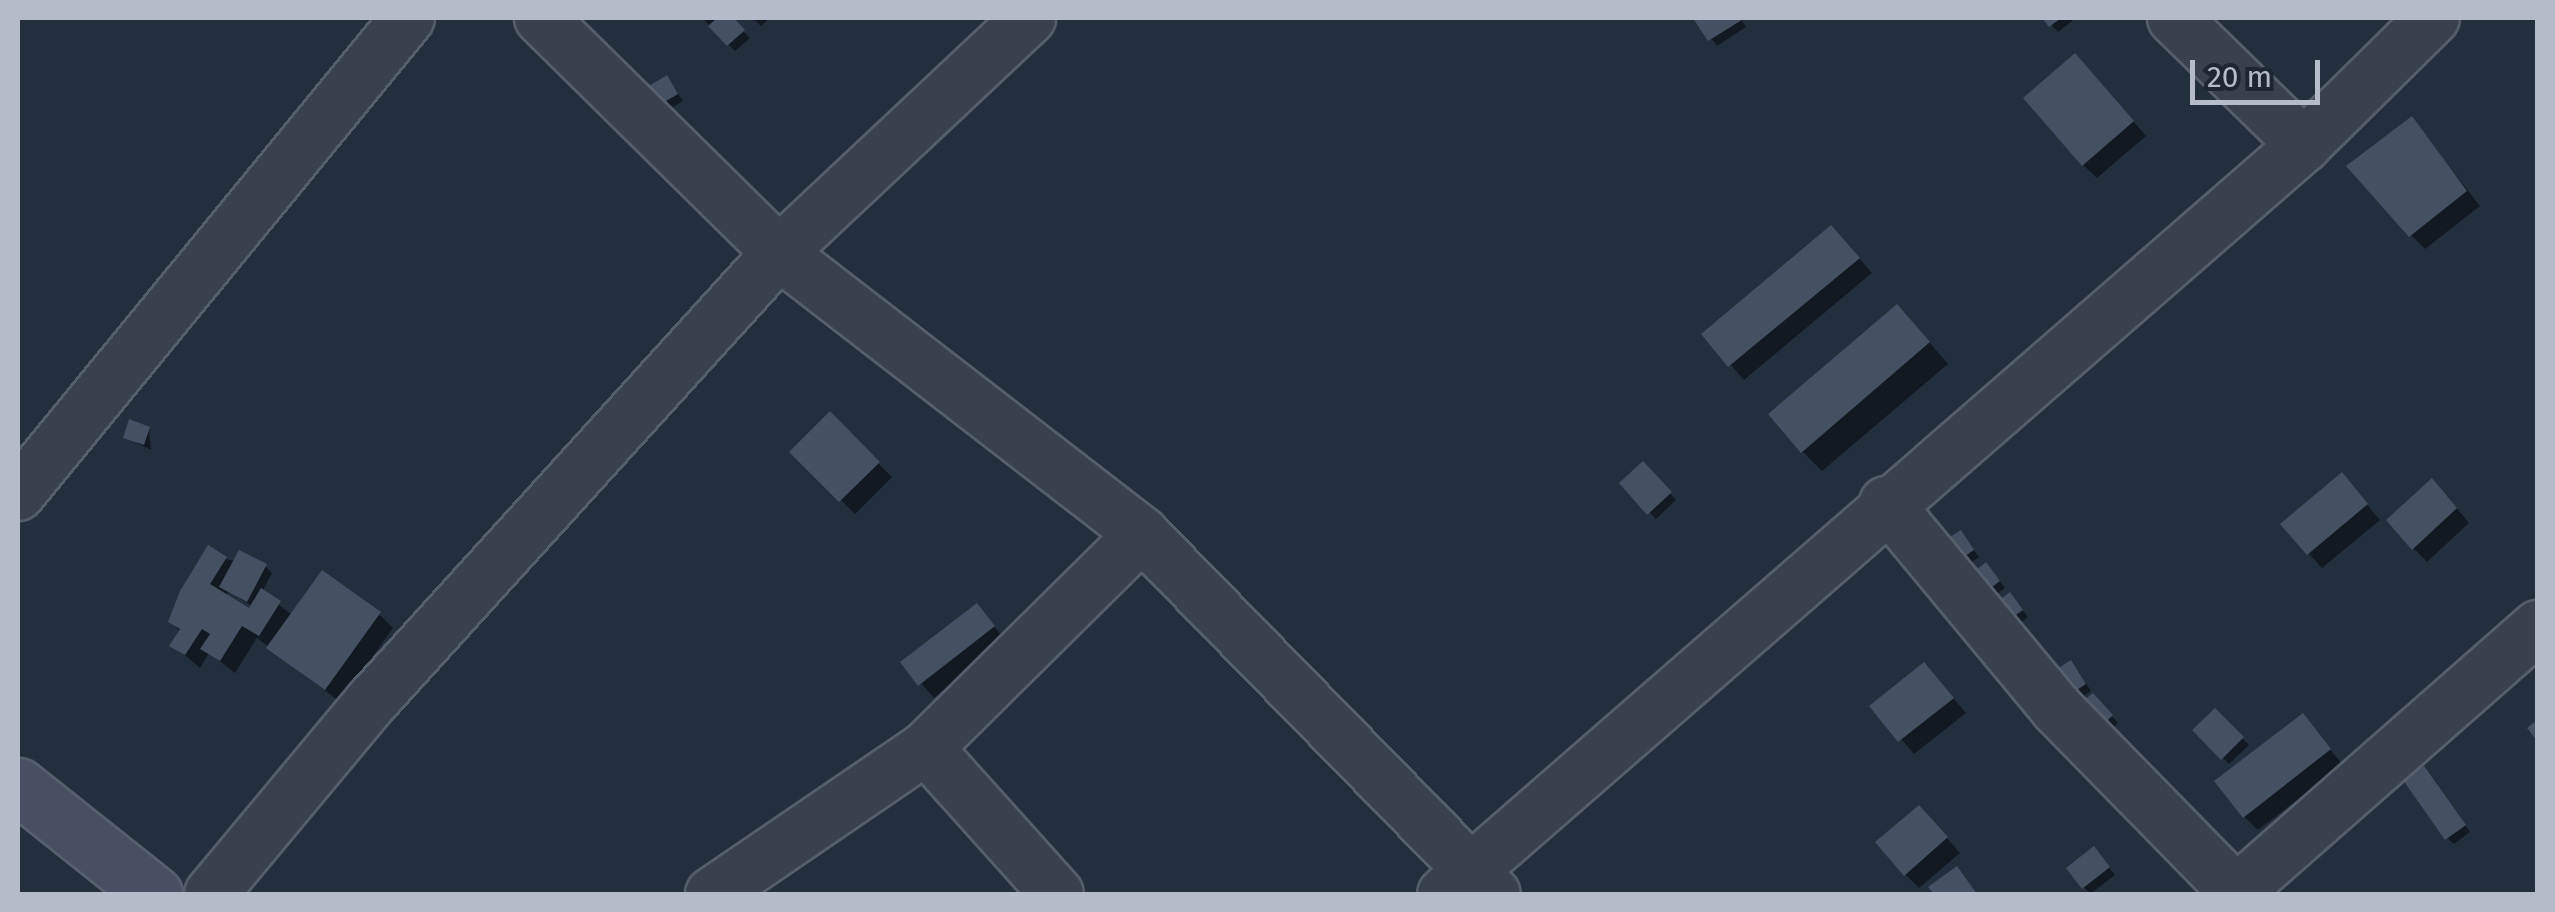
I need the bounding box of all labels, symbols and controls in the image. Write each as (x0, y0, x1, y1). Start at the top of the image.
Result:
scale bar (2195, 40, 2325, 102)
text: 20 m (2207, 59, 2272, 95)

